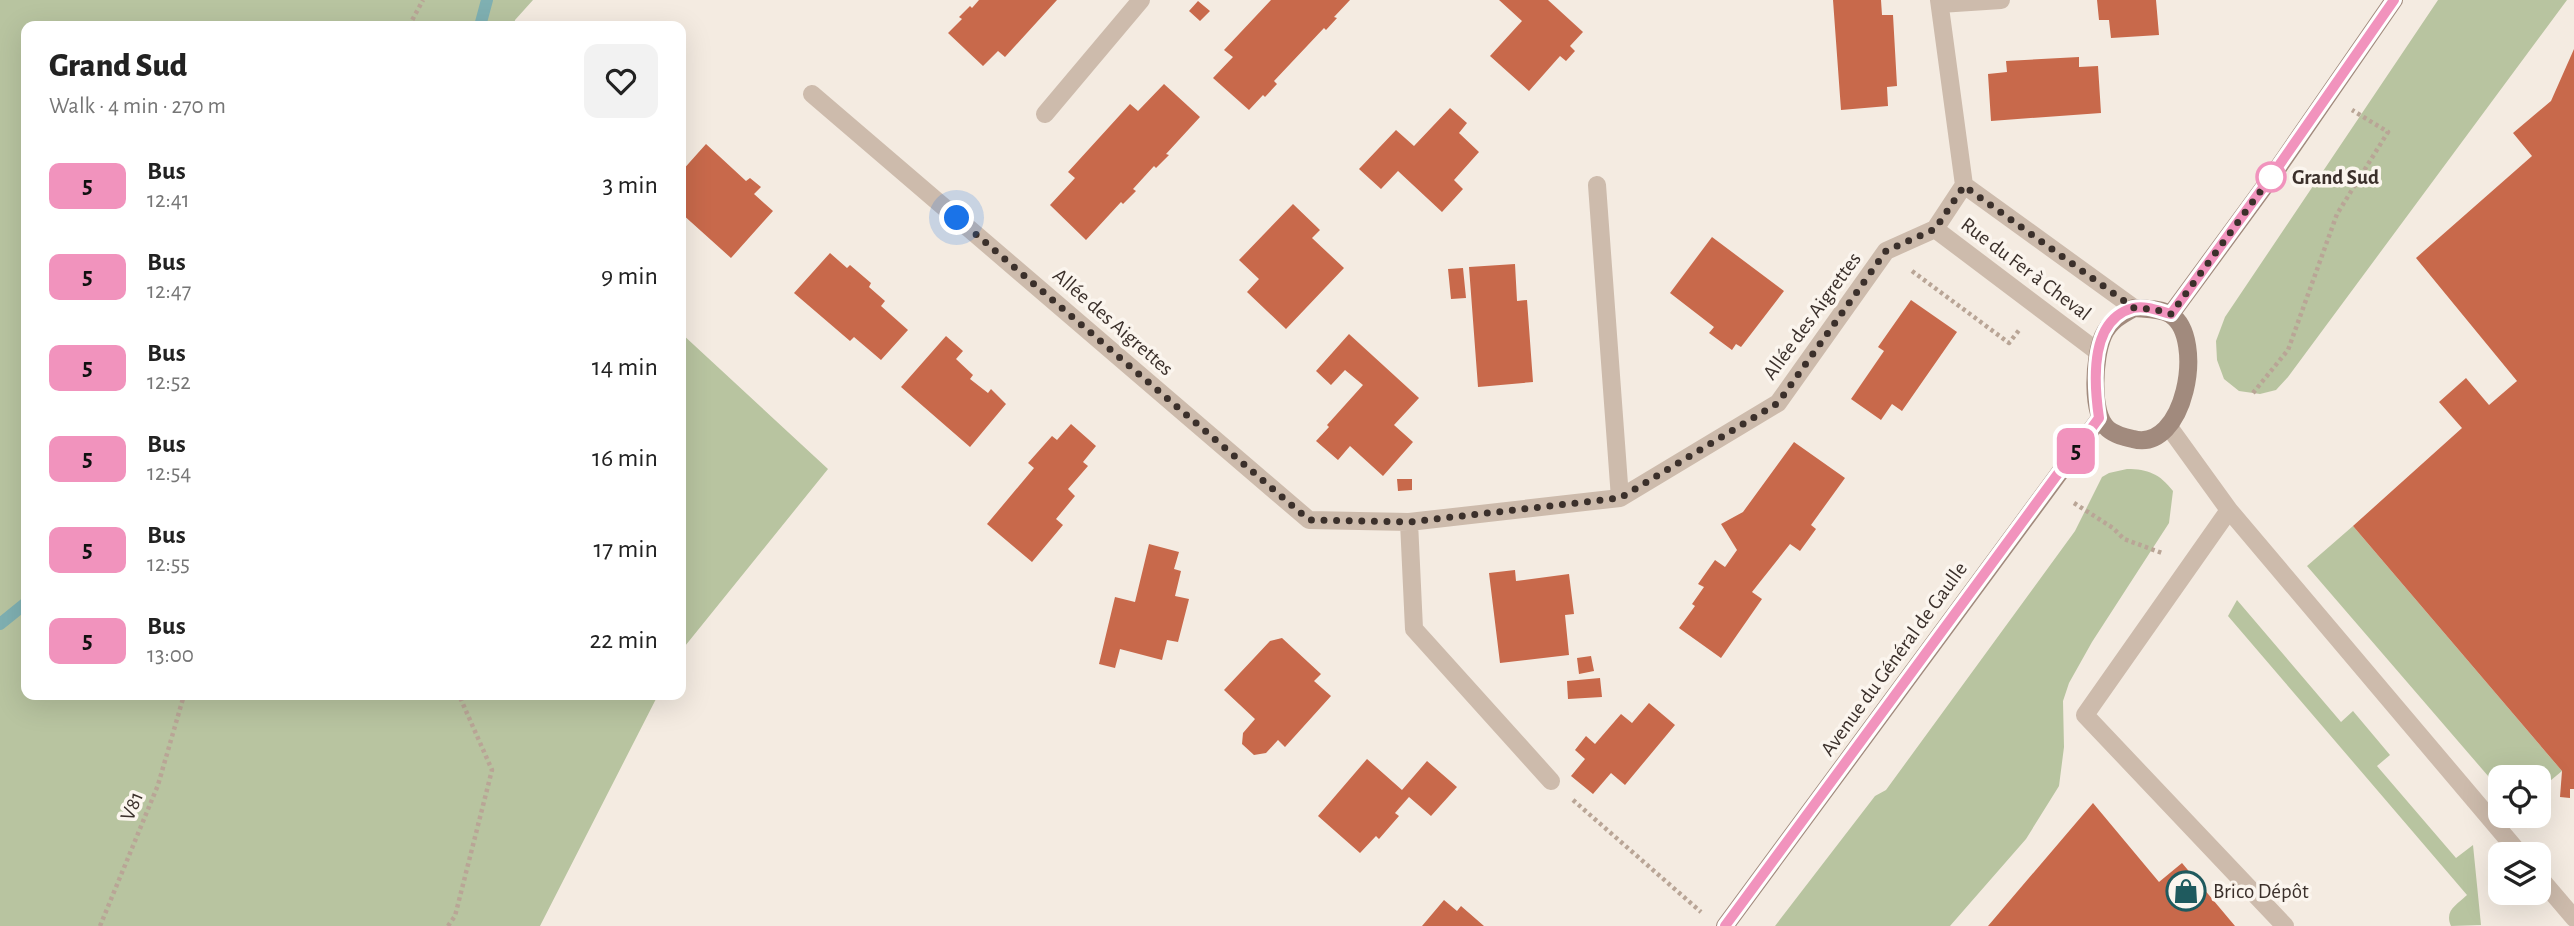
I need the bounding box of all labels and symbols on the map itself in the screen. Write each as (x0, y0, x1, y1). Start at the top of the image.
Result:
marker: Grand Sud (2256, 162, 2286, 192)
place label: Grand Sud (2292, 167, 2379, 188)
your location (939, 200, 974, 235)
street label: Rue du Fer à Cheval (1957, 214, 2095, 324)
street label: Allée des Aigrettes (1759, 249, 1865, 383)
street label: Allée des Aigrettes (1049, 264, 1177, 380)
line badge: 5 (2053, 428, 2099, 474)
street label: Avenue du Général de Gaulle (1817, 558, 1971, 760)
street label: V81 (117, 789, 147, 823)
shop icon: Brico Dépôt (2165, 870, 2207, 912)
place label: Brico Dépôt (2213, 881, 2309, 902)

